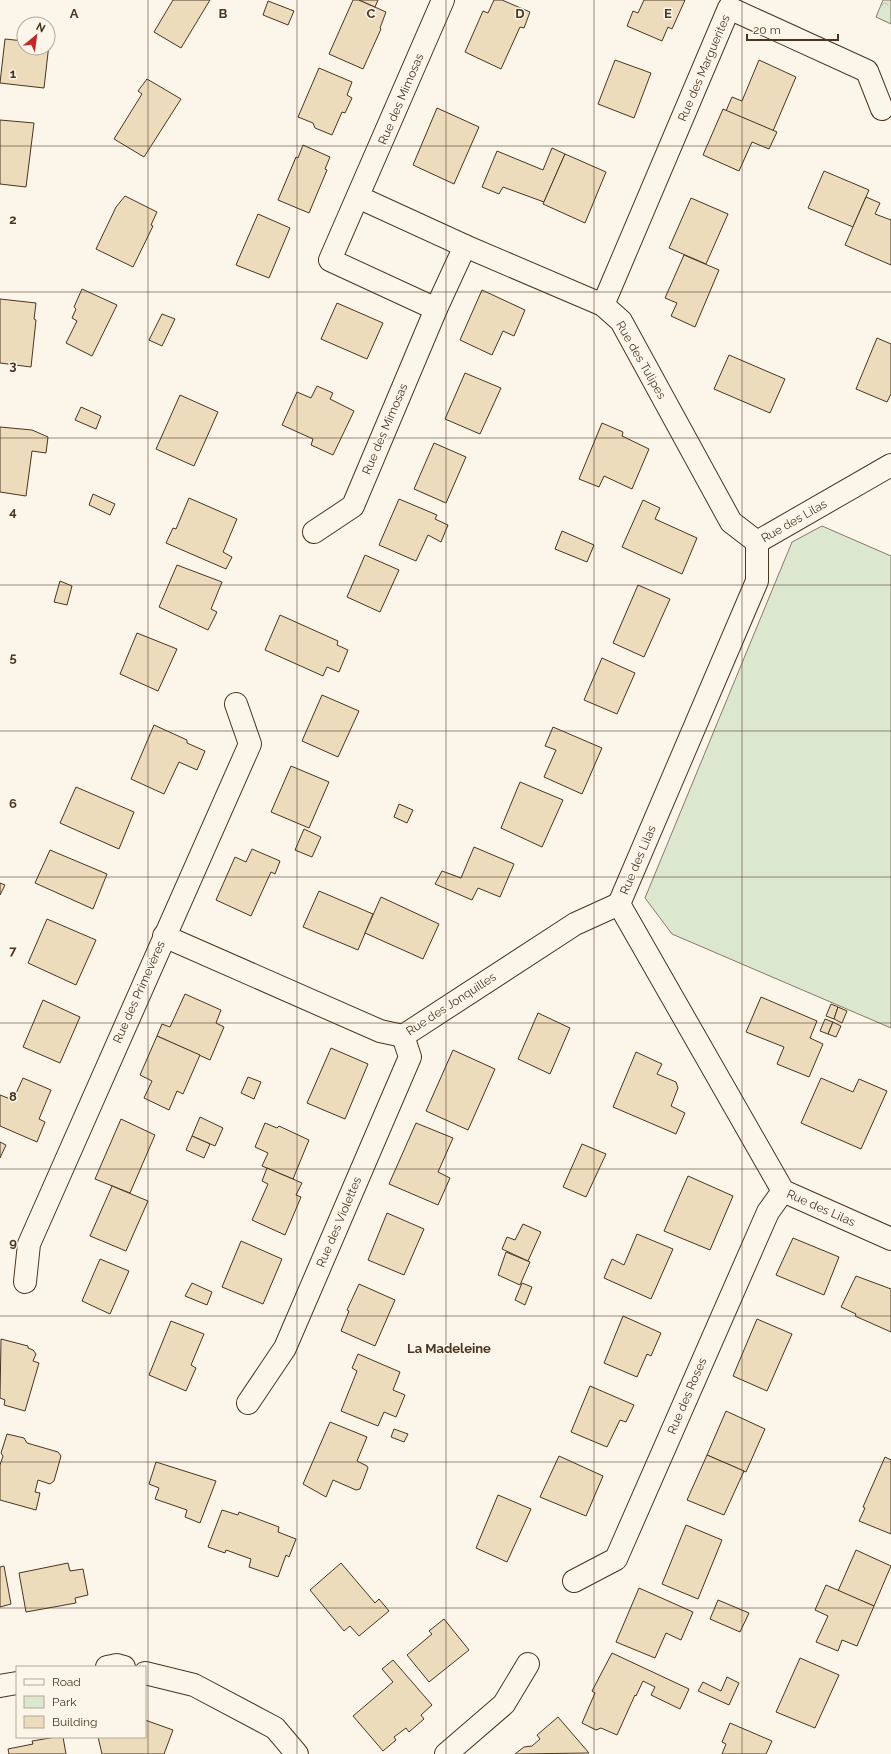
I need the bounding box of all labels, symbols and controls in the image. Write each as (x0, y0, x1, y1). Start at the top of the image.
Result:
text: A (70, 6, 79, 21)
text: B (219, 6, 228, 21)
text: C (367, 6, 376, 21)
text: D (515, 6, 525, 21)
text: E (664, 6, 672, 21)
street label: Rue des Marguerites (675, 12, 733, 123)
north arrow (16, 16, 56, 56)
scale bar (747, 16, 838, 42)
text: N (34, 20, 47, 35)
text: 20 m (753, 23, 781, 37)
street label: Rue des Mimosas (375, 51, 427, 147)
text: 1 (10, 66, 17, 81)
text: 2 (9, 212, 17, 227)
street label: Rue des Tulipes (613, 319, 669, 402)
text: 3 (9, 358, 17, 373)
street label: Rue des Mimosas (359, 381, 411, 477)
street label: Rue des Lilas (759, 496, 830, 545)
text: 4 (9, 504, 17, 519)
text: 5 (9, 650, 17, 665)
text: 6 (9, 796, 17, 811)
street label: Rue des Lilas (617, 823, 659, 897)
street label: Rue des Primevères (110, 938, 168, 1045)
text: 7 (9, 943, 17, 958)
street label: Rue des Jonquilles (403, 970, 499, 1038)
text: 8 (9, 1089, 17, 1104)
street label: Rue des Violettes (314, 1175, 364, 1269)
street label: Rue des Lilas (785, 1187, 858, 1229)
text: 9 (9, 1235, 17, 1250)
district label: La Madeleine (407, 1341, 491, 1356)
street label: Rue des Roses (665, 1355, 709, 1436)
legend (16, 1666, 146, 1738)
text: Road (52, 1675, 81, 1689)
text: Park (52, 1695, 77, 1709)
text: Building (52, 1715, 98, 1729)

